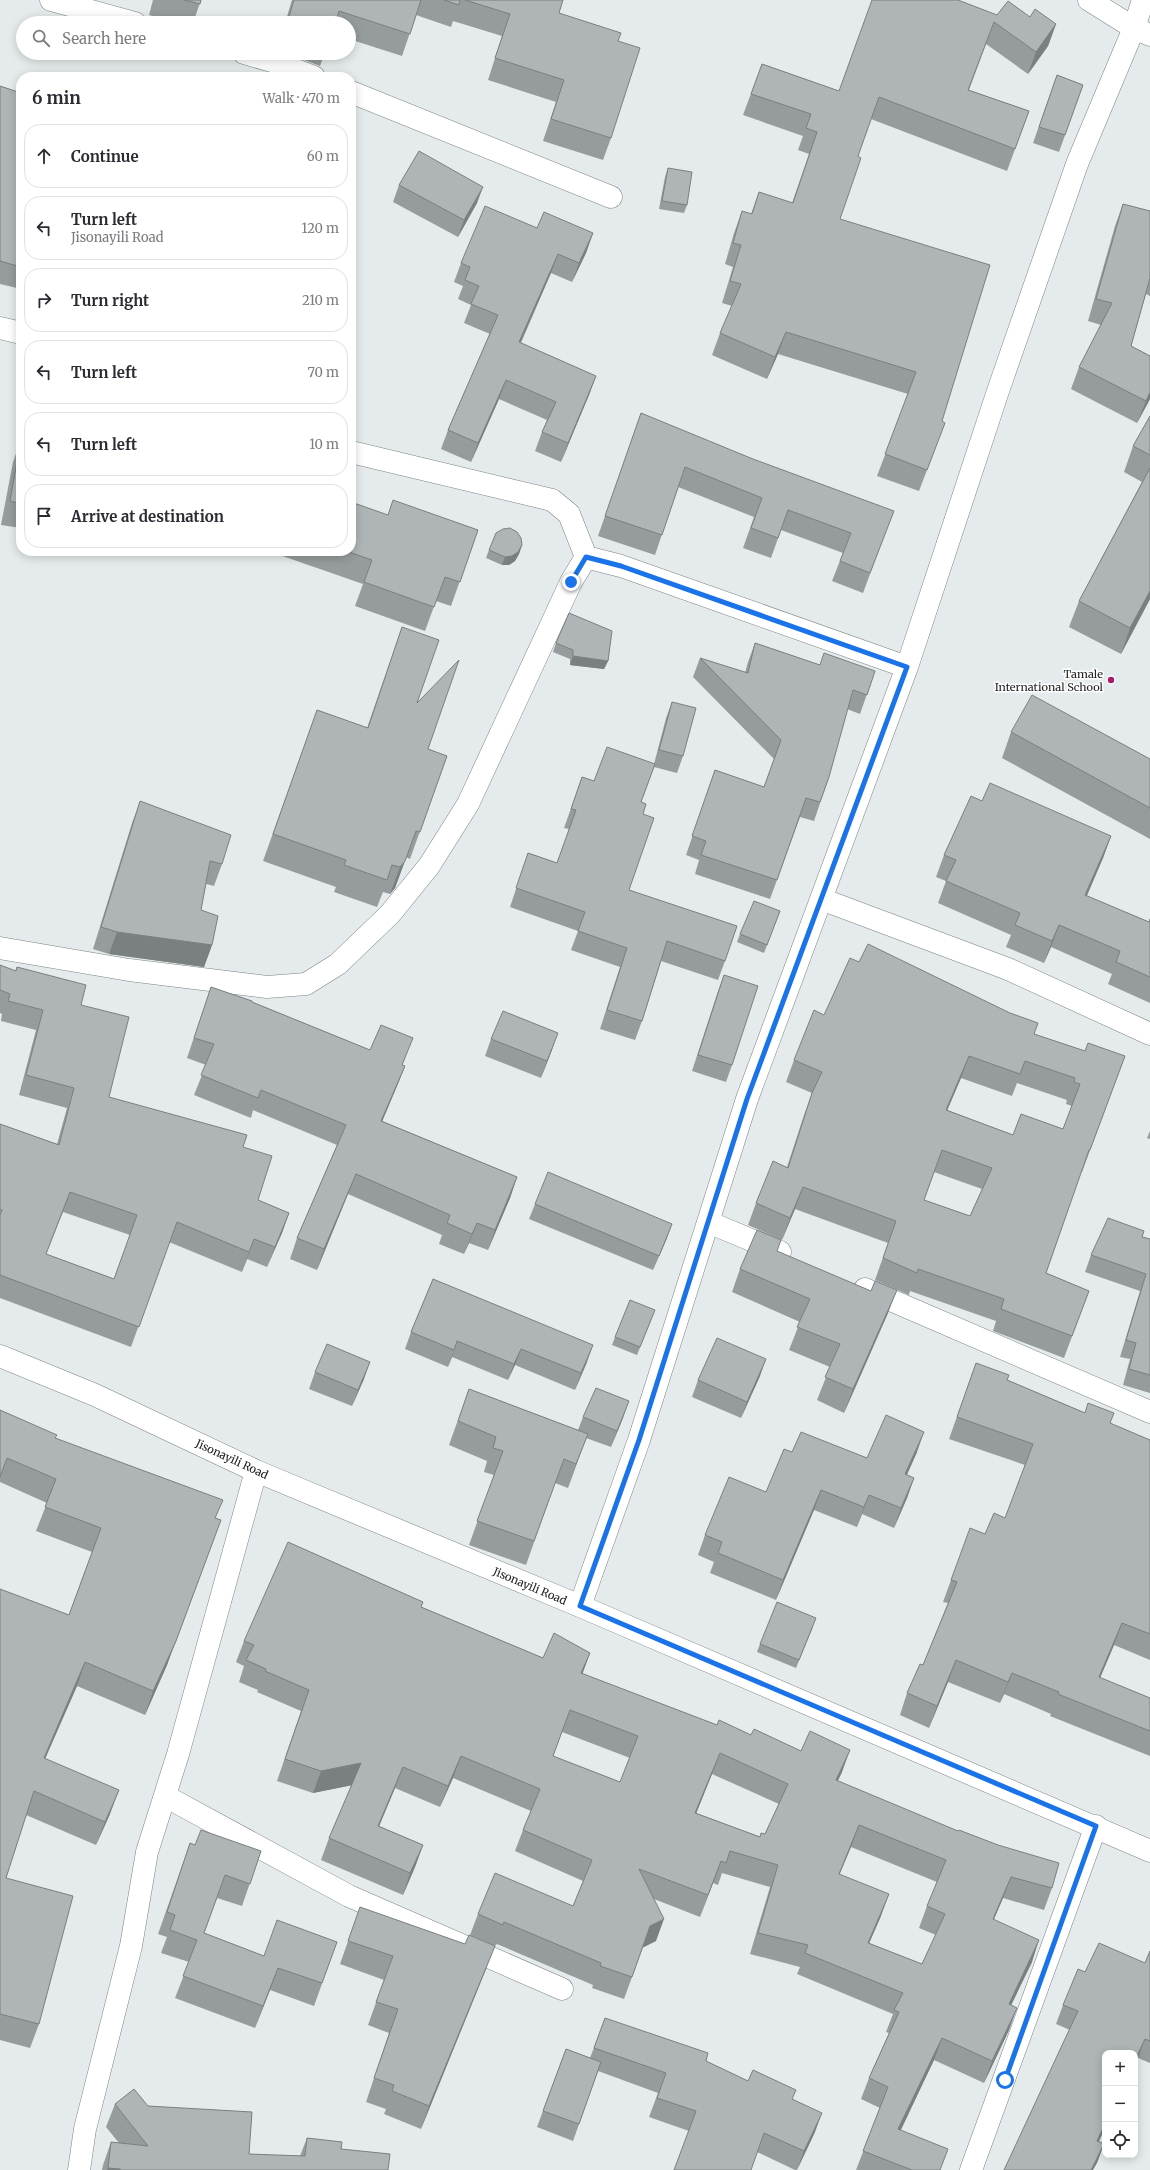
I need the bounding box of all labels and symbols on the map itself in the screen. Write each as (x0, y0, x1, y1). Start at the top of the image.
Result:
route end (562, 573, 580, 591)
place label: Tamale International School (995, 667, 1104, 694)
marker: Tamale International School (1106, 675, 1116, 685)
street label: Jisonayili Road (193, 1436, 271, 1482)
street label: Jisonayili Road (490, 1564, 569, 1608)
route start (996, 2071, 1014, 2089)

